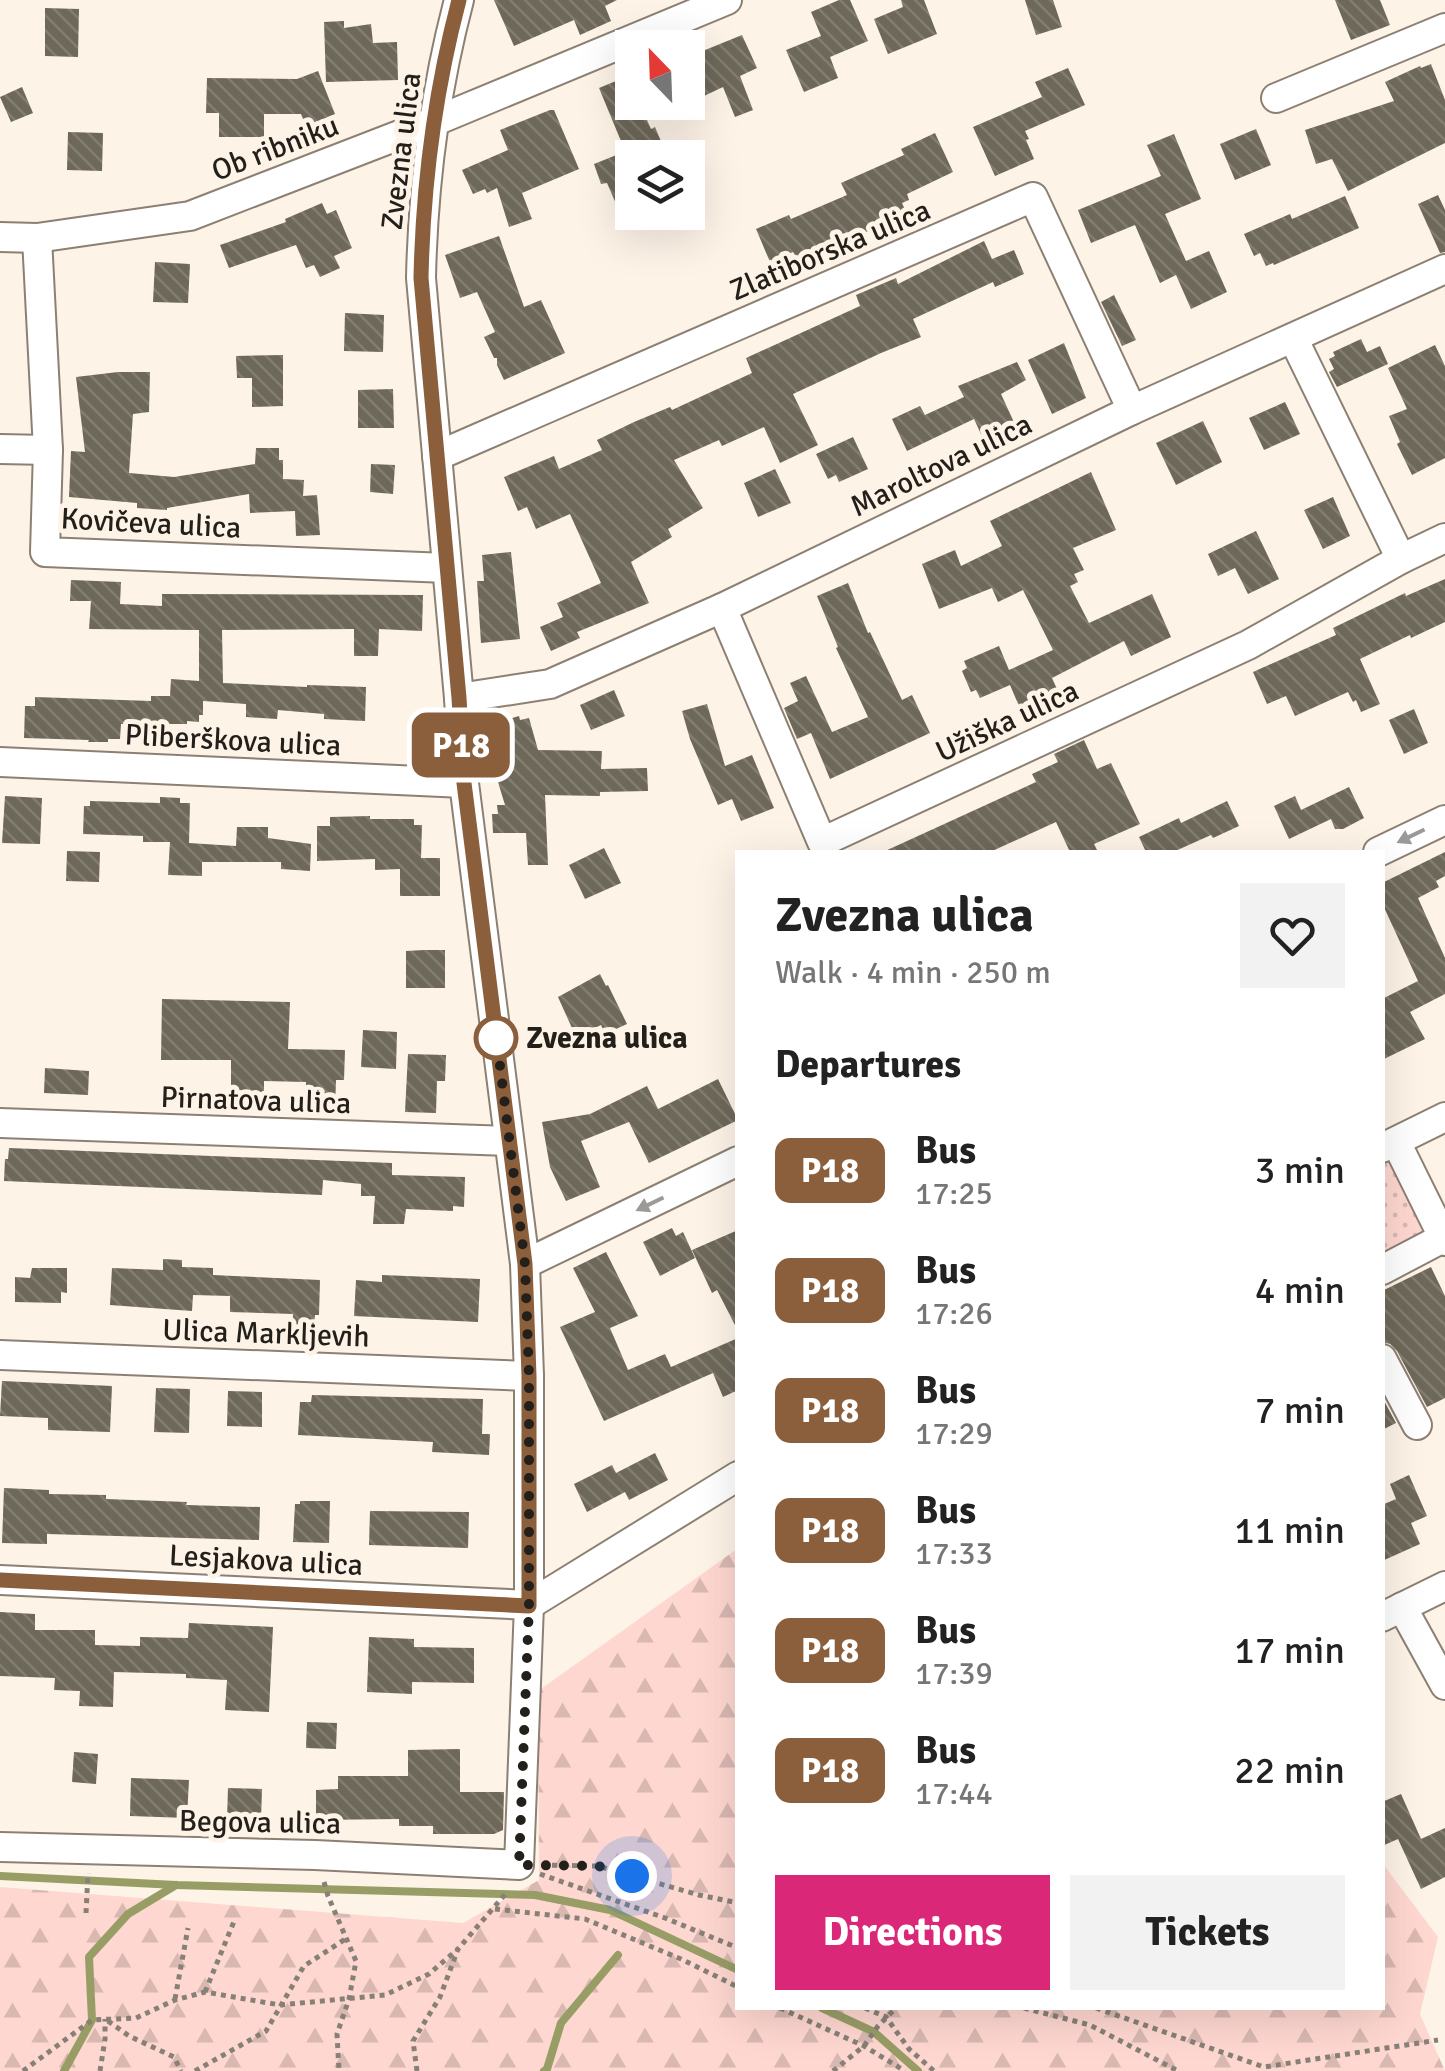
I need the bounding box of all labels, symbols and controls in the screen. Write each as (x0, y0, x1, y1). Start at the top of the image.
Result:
north arrow (615, 30, 705, 120)
map controls (615, 30, 705, 230)
street label: Zvezna ulica (373, 70, 430, 232)
street label: Ob ribniku (206, 107, 344, 190)
button: layers (615, 140, 705, 230)
street label: Zlatiborska ulica (724, 192, 936, 309)
street label: Maroltova ulica (844, 406, 1038, 525)
street label: Kovičeva ulica (60, 500, 242, 547)
street label: Užiška ulica (930, 672, 1085, 771)
line badge: P18 (404, 712, 518, 778)
street label: Pliberškova ulica (124, 716, 342, 765)
text: P18 (432, 724, 490, 767)
one-way arrow (1397, 828, 1426, 845)
button: heart (1240, 883, 1345, 988)
text: Zvezna ulica (775, 886, 1034, 945)
text: Walk · 4 min · 250 m (775, 953, 1051, 992)
marker: Zvezna ulica (475, 1017, 517, 1059)
place label: Zvezna ulica (526, 1020, 688, 1057)
text: Departures (775, 1041, 961, 1088)
street label: Pirnatova ulica (160, 1079, 352, 1122)
text: Bus (915, 1127, 976, 1174)
text: 3 min (1255, 1147, 1345, 1194)
text: P18 (801, 1149, 859, 1192)
text: 17:25 (915, 1174, 993, 1213)
one-way arrow (635, 1195, 664, 1212)
text: Bus (915, 1247, 976, 1294)
text: 4 min (1255, 1267, 1345, 1314)
text: P18 (801, 1269, 859, 1312)
text: 17:26 (915, 1294, 993, 1333)
street label: Ulica Markljevih (162, 1311, 370, 1356)
text: Bus (915, 1367, 976, 1414)
text: 7 min (1255, 1387, 1345, 1434)
text: P18 (801, 1389, 859, 1432)
text: 17:29 (915, 1414, 993, 1453)
text: Bus (915, 1487, 976, 1534)
text: 11 min (1234, 1507, 1345, 1554)
text: P18 (801, 1509, 859, 1552)
text: 17:33 (915, 1534, 993, 1573)
street label: Lesjakova ulica (168, 1537, 364, 1584)
text: Bus (915, 1607, 976, 1654)
text: 17 min (1234, 1627, 1345, 1674)
text: P18 (801, 1629, 859, 1672)
text: 17:39 (915, 1654, 993, 1693)
text: Bus (915, 1727, 976, 1774)
text: 22 min (1234, 1747, 1345, 1794)
text: P18 (801, 1749, 859, 1792)
text: 17:44 (915, 1774, 993, 1813)
street label: Begova ulica (179, 1803, 341, 1842)
your location (607, 1851, 657, 1901)
button: Directions (775, 1875, 1050, 1990)
button: Tickets (1070, 1875, 1345, 1990)

